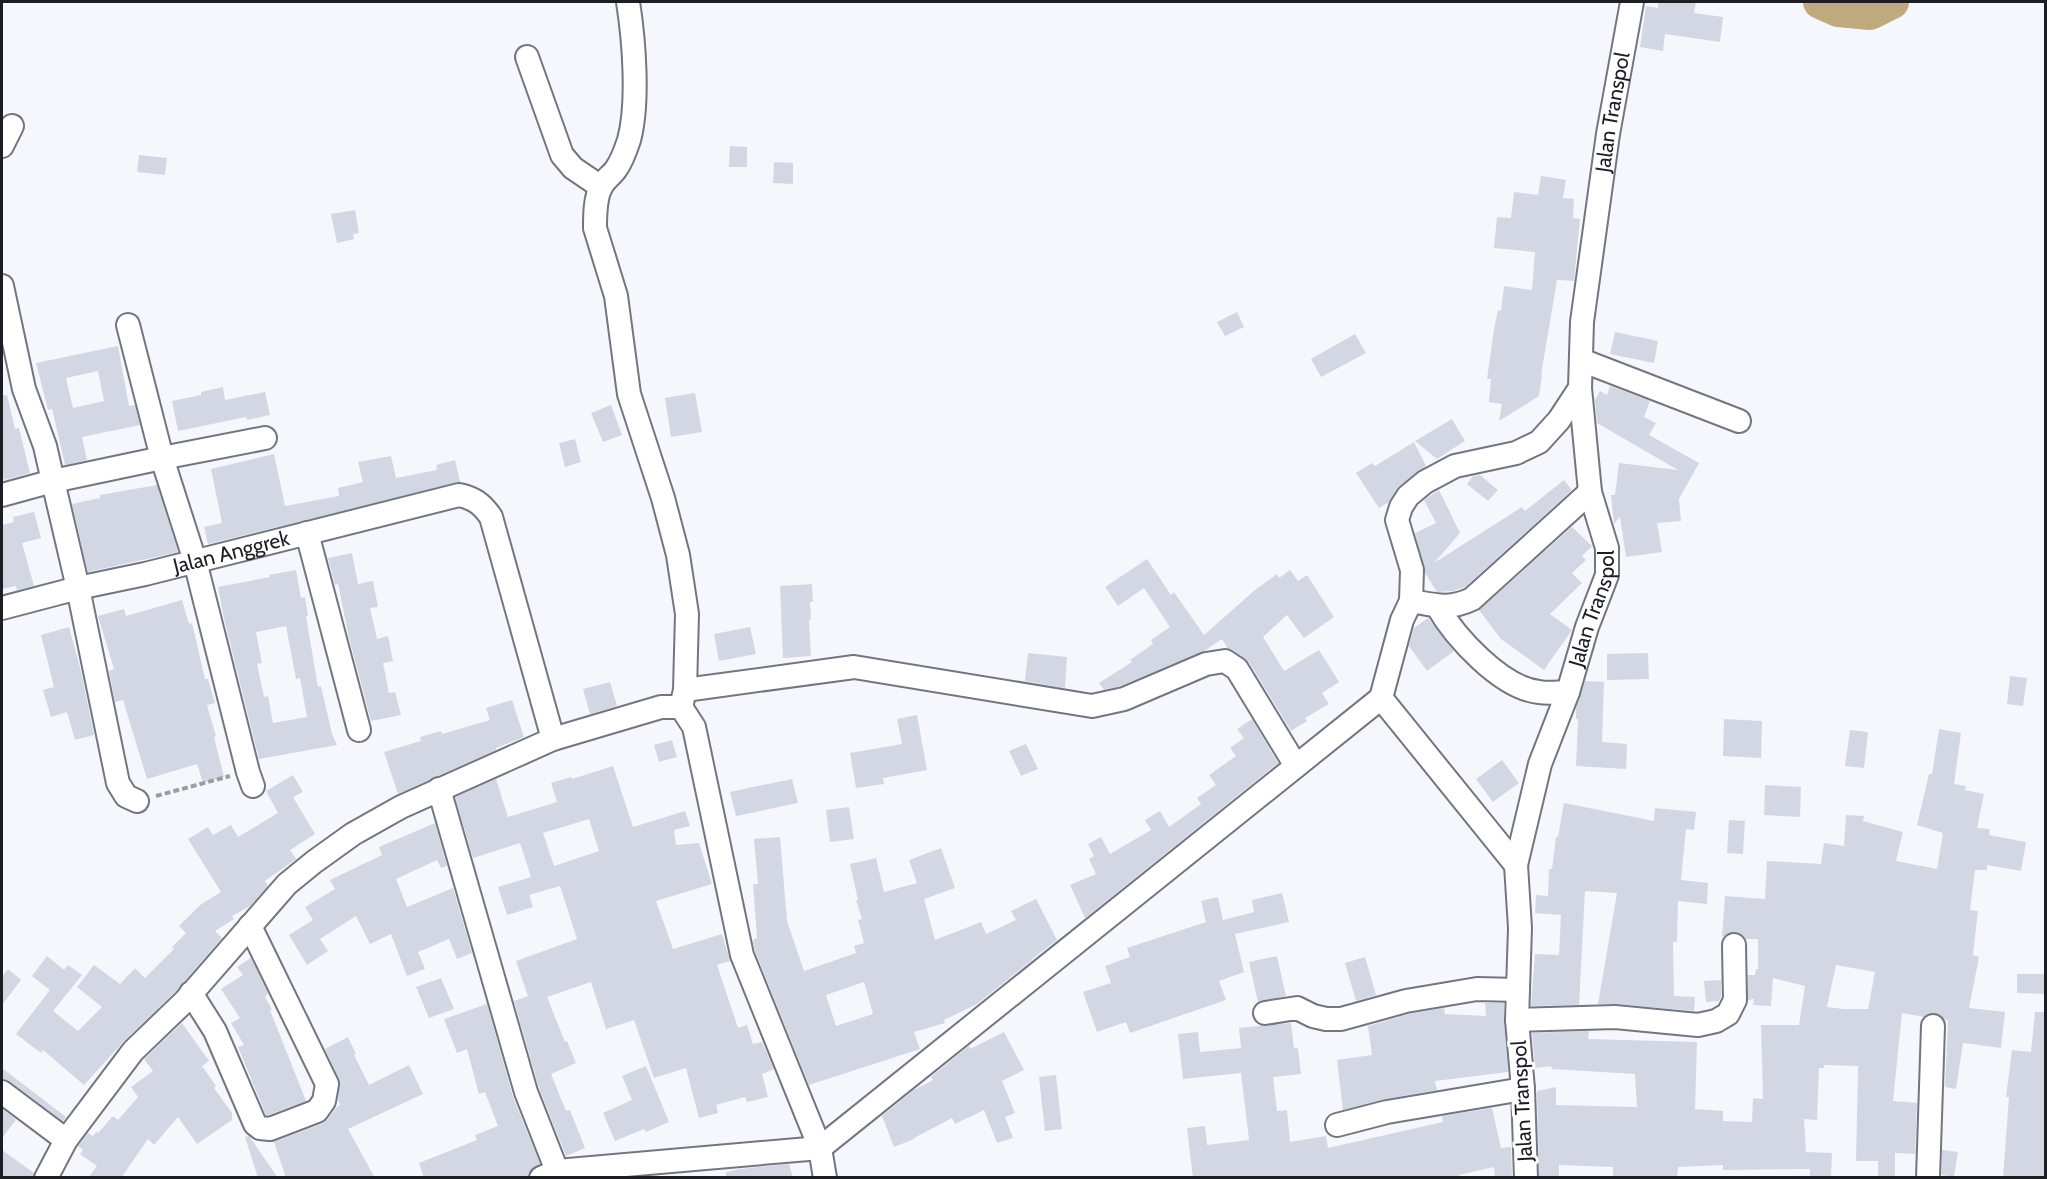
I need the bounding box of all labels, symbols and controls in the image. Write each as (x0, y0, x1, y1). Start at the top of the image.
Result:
street label: Jalan Transpol (1590, 50, 1635, 175)
street label: Jalan Anggrek (169, 525, 292, 579)
street label: Jalan Transpol (1563, 550, 1619, 671)
street label: Jalan Transpol (1506, 1040, 1537, 1163)

